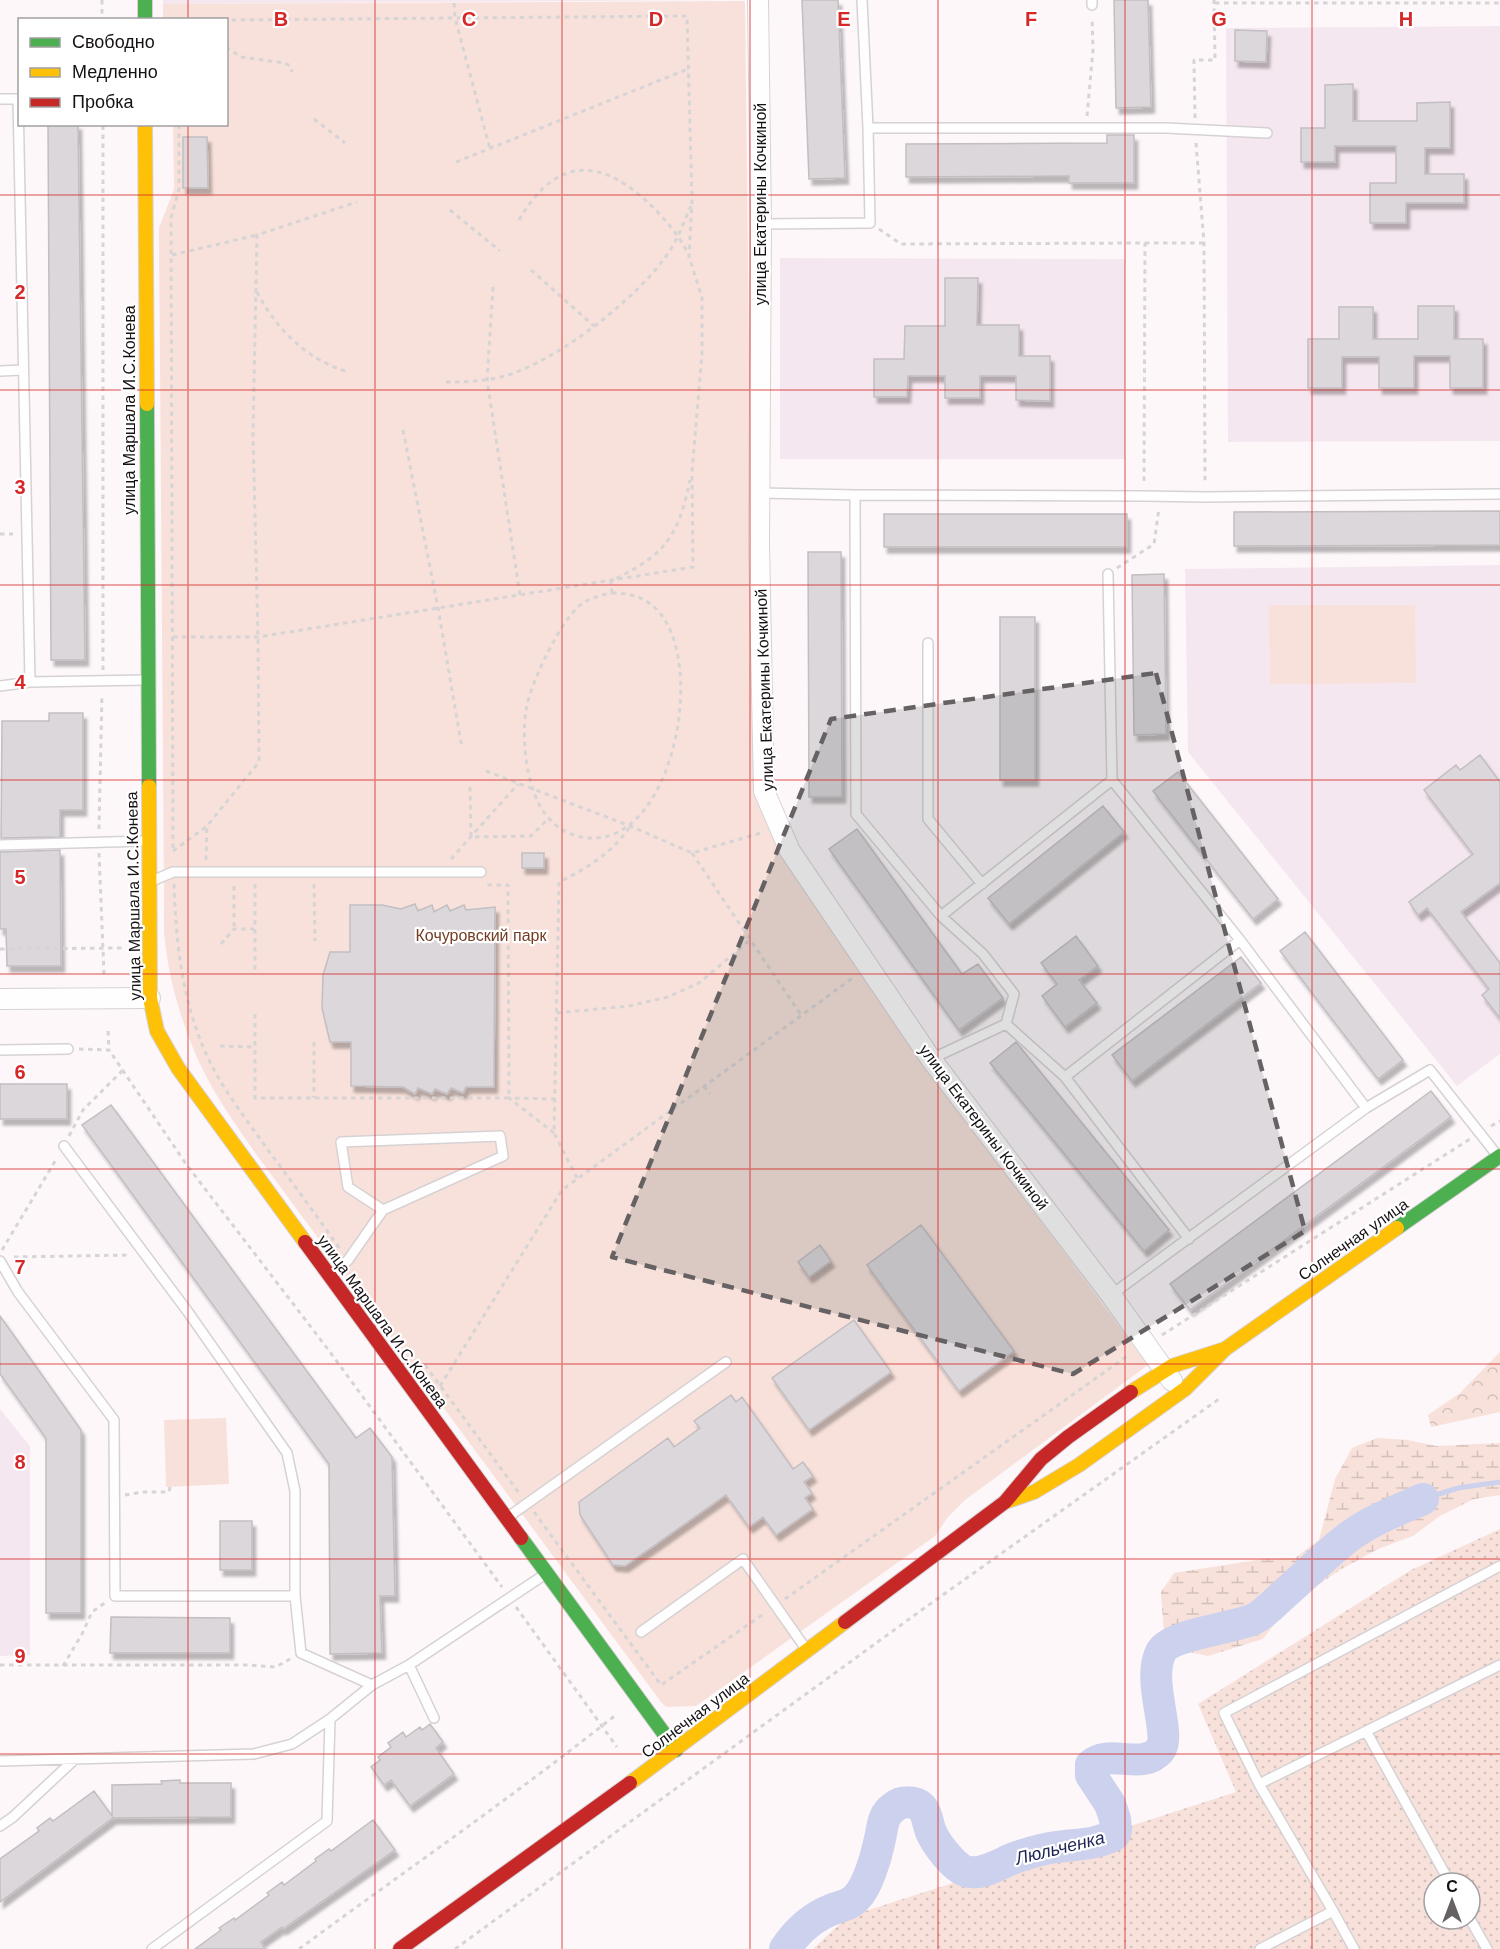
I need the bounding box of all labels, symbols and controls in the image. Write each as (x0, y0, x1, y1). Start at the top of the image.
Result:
text: B (274, 8, 288, 30)
text: C (462, 8, 476, 30)
text: D (649, 8, 663, 30)
text: E (837, 8, 851, 30)
text: F (1025, 8, 1037, 30)
text: G (1211, 8, 1227, 30)
text: H (1399, 8, 1413, 30)
legend (18, 18, 228, 126)
text: Свободно (72, 32, 155, 52)
text: Медленно (72, 62, 158, 82)
text: Пробка (72, 92, 135, 112)
street label: улица Екатерины Кочкиной (752, 103, 769, 305)
text: 2 (14, 281, 26, 303)
street label: улица Маршала И.С.Конева (121, 305, 138, 515)
text: 3 (14, 476, 26, 498)
street label: улица Екатерины Кочкиной (752, 589, 777, 791)
text: 4 (14, 671, 26, 693)
street label: улица Маршала И.С.Конева (123, 791, 144, 1001)
text: 5 (14, 866, 26, 888)
park label: Кочуровский парк (416, 927, 547, 944)
street label: улица Екатерины Кочкиной (916, 1041, 1051, 1213)
text: 6 (14, 1061, 26, 1083)
street label: Солнечная улица (1295, 1195, 1411, 1284)
street label: улица Маршала И.С.Конева (314, 1232, 451, 1411)
text: 7 (14, 1256, 26, 1278)
text: 8 (14, 1451, 26, 1473)
text: 9 (14, 1645, 26, 1667)
street label: Солнечная улица (638, 1669, 752, 1761)
water label: Люльченка (1012, 1827, 1107, 1869)
north arrow (1422, 1871, 1482, 1931)
text: С (1446, 1878, 1458, 1895)

